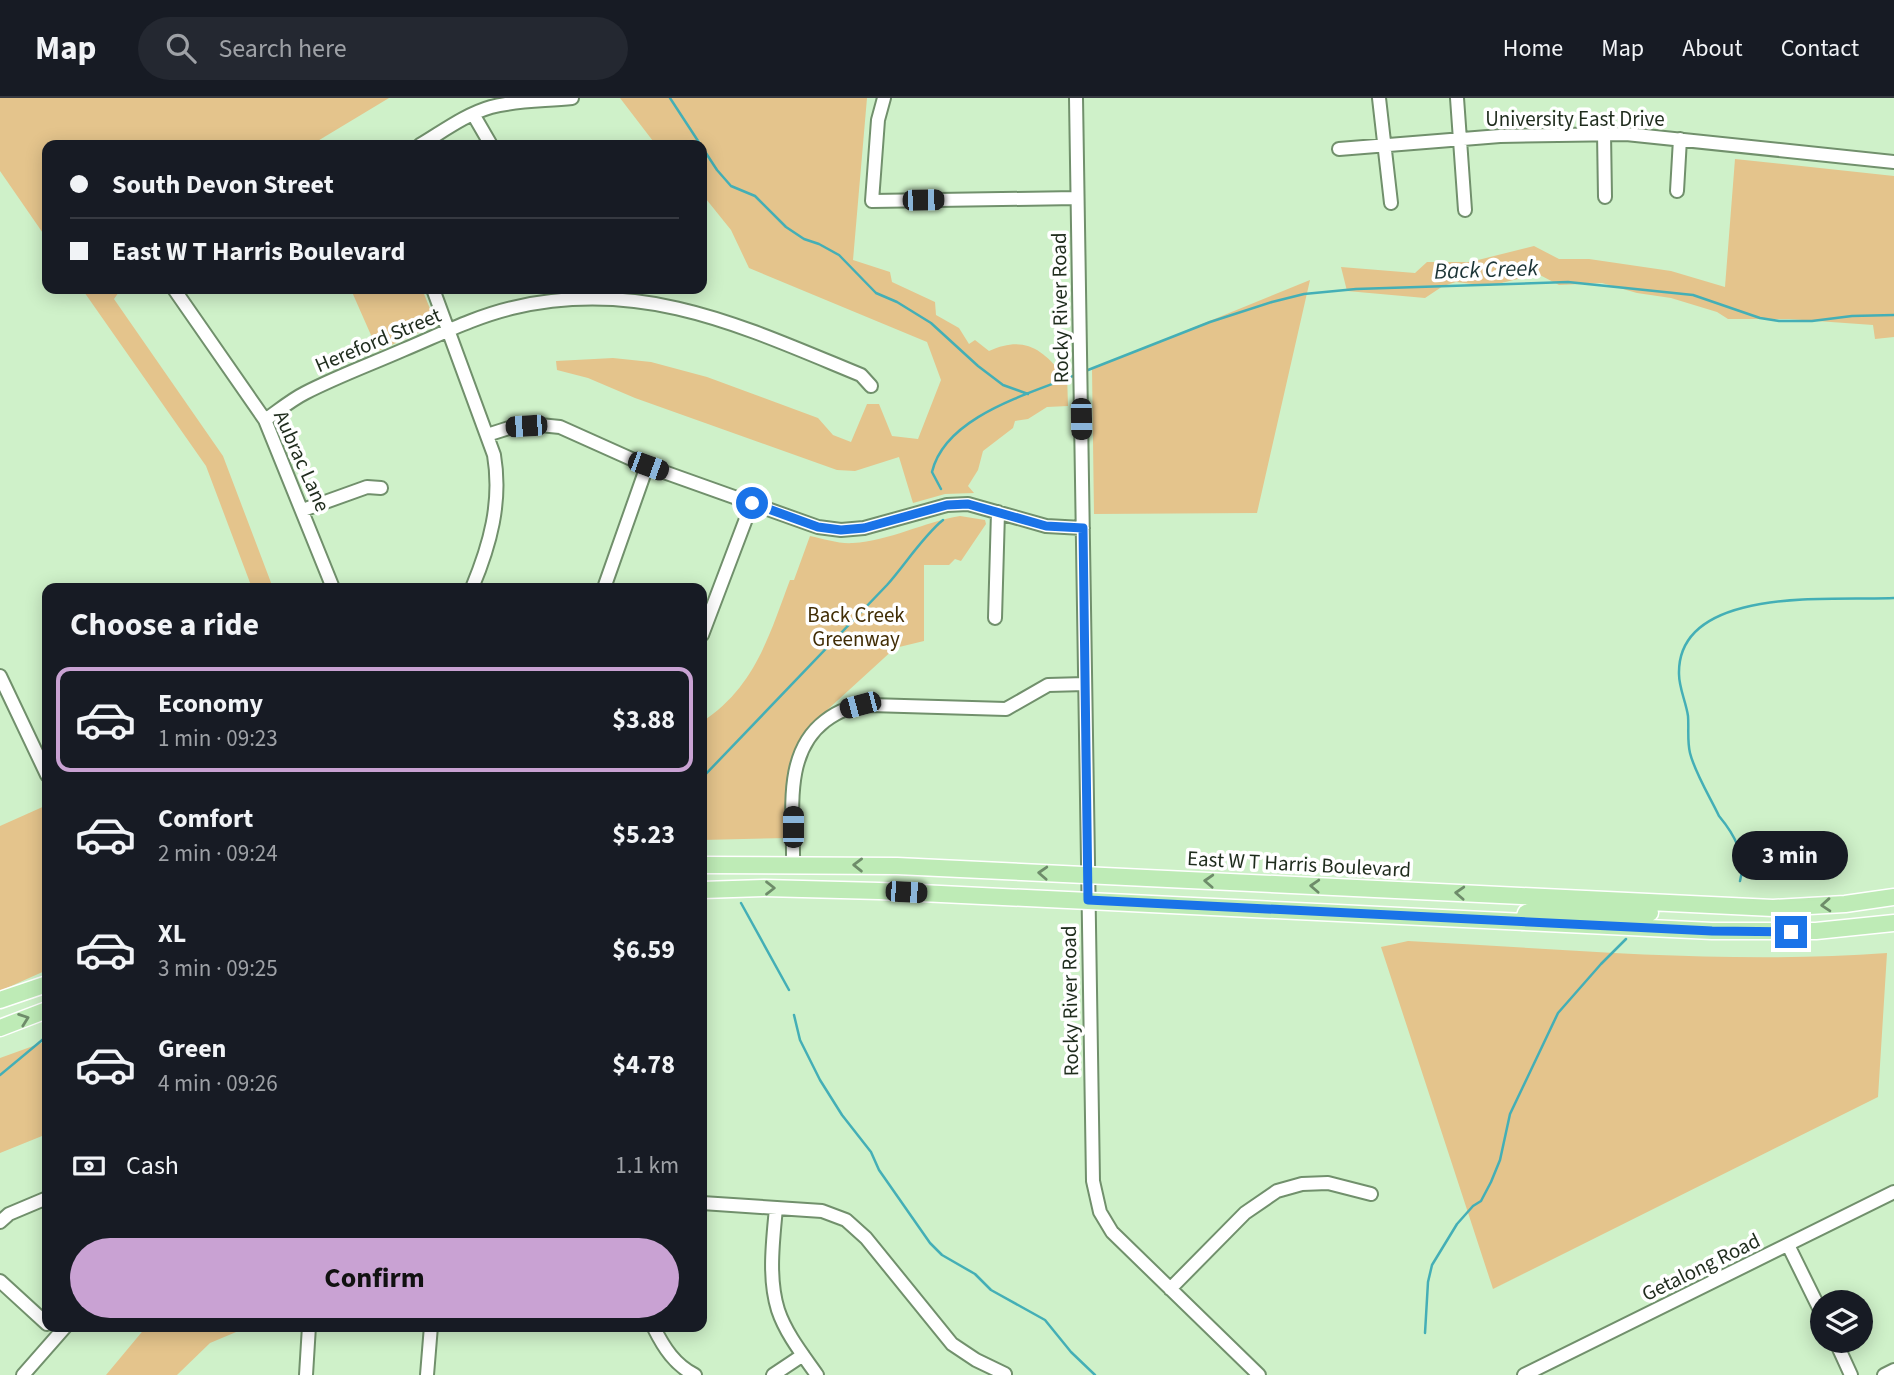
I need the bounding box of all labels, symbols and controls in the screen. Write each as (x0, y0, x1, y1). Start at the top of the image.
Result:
search box (138, 17, 628, 80)
text: Map (35, 25, 96, 72)
icon: search (162, 29, 200, 67)
text: Search here (218, 30, 347, 67)
text: Home (1503, 31, 1563, 66)
text: Map (1601, 31, 1644, 66)
text: About (1682, 31, 1743, 66)
text: Contact (1781, 31, 1859, 66)
street label: University East Drive (1485, 104, 1665, 134)
text: South Devon Street (112, 166, 334, 203)
car (902, 189, 945, 211)
street label: Rocky River Road (1044, 232, 1076, 384)
text: East W T Harris Boulevard (112, 233, 405, 270)
water label: Back Creek (1433, 251, 1540, 288)
street label: Hereford Street (310, 300, 446, 380)
car (1071, 398, 1092, 440)
street label: Aubrac Lane (266, 405, 338, 517)
car (505, 414, 548, 438)
car (625, 449, 672, 483)
route start (736, 487, 768, 519)
park label: Back Creek Greenway (807, 600, 905, 654)
text: Choose a ride (70, 602, 259, 648)
text: Economy (158, 685, 263, 722)
icon: car (74, 688, 137, 751)
car (837, 689, 884, 721)
text: $3.88 (612, 701, 675, 738)
text: 1 min · 09:23 (158, 722, 278, 755)
text: Comfort (158, 800, 253, 837)
icon: car (74, 803, 137, 866)
car (783, 806, 804, 848)
text: $5.23 (612, 816, 675, 853)
callout: 3 min (1733, 830, 1849, 880)
text: 2 min · 09:24 (158, 837, 278, 870)
text: 3 min (1762, 839, 1818, 872)
street label: East W T Harris Boulevard (1186, 843, 1412, 885)
one-way arrow (852, 858, 863, 873)
one-way arrow (1038, 865, 1049, 880)
one-way arrow (1203, 874, 1214, 889)
one-way arrow (1310, 879, 1321, 894)
one-way arrow (765, 880, 776, 896)
car (885, 880, 928, 904)
one-way arrow (1454, 886, 1465, 901)
one-way arrow (1820, 897, 1831, 912)
text: XL (158, 915, 186, 952)
route end (1775, 916, 1807, 948)
icon: car (74, 918, 137, 981)
street label: Rocky River Road (1054, 925, 1086, 1077)
text: $6.59 (612, 931, 675, 968)
text: 3 min · 09:25 (158, 952, 278, 985)
one-way arrow (17, 1013, 29, 1027)
text: Green (158, 1030, 226, 1067)
icon: car (74, 1033, 137, 1096)
text: $4.78 (612, 1046, 675, 1083)
text: 4 min · 09:26 (158, 1067, 278, 1100)
icon: cash (70, 1147, 108, 1185)
text: Cash (126, 1147, 179, 1184)
text: 1.1 km (615, 1149, 679, 1182)
street label: Getalong Road (1637, 1225, 1765, 1309)
button: Confirm (70, 1238, 679, 1318)
map controls (1810, 1290, 1873, 1353)
button: layers (1810, 1290, 1873, 1353)

